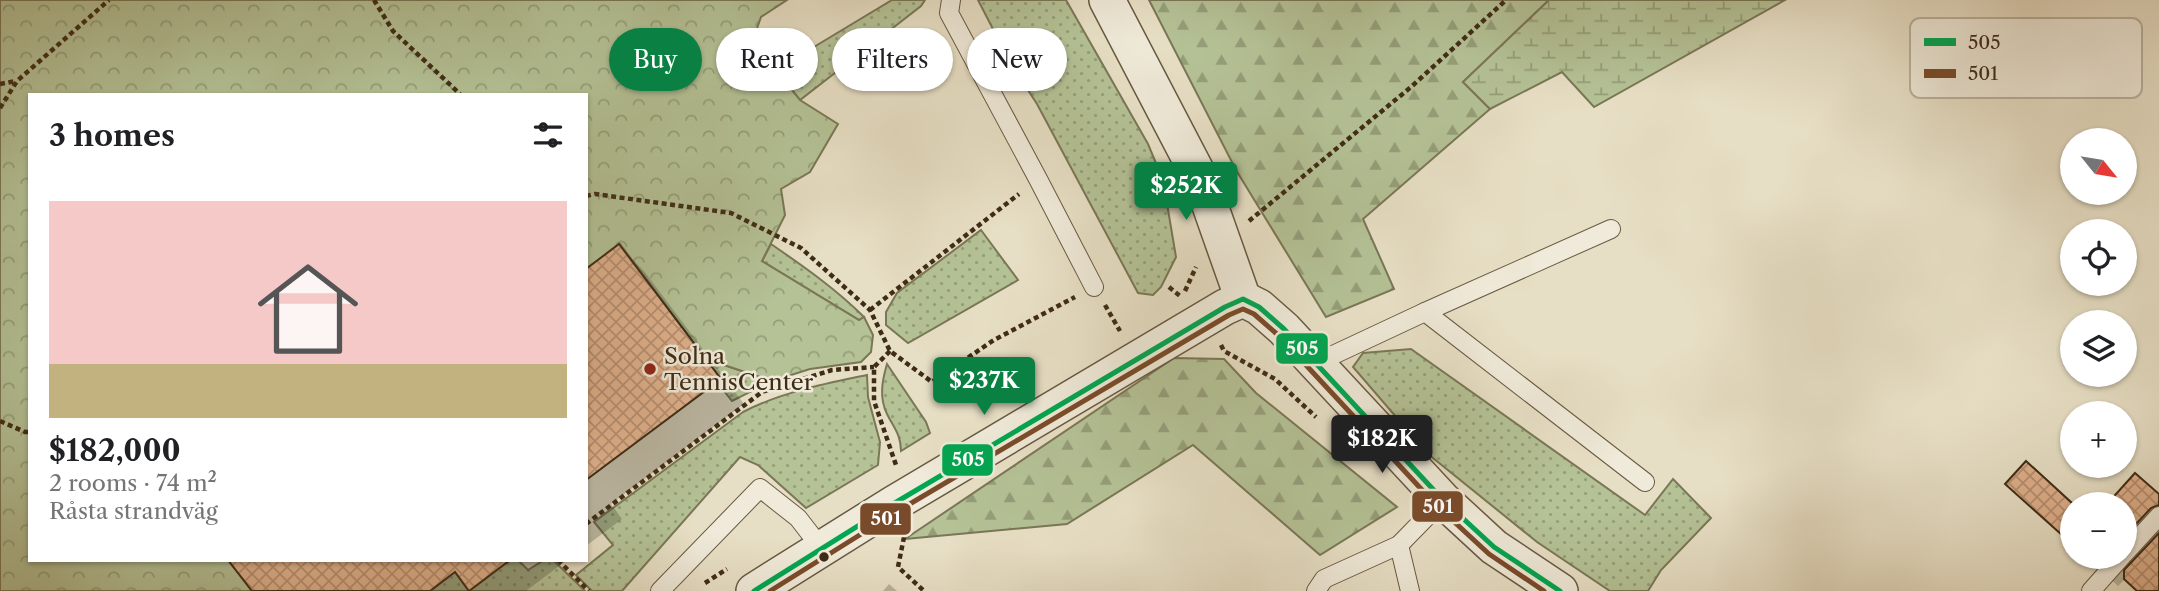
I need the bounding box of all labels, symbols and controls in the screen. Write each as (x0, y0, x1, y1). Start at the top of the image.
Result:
legend (1910, 18, 2142, 98)
chip: Buy (609, 28, 702, 91)
chip: Rent (716, 28, 818, 91)
chip: Filters (832, 28, 953, 91)
chip: New (967, 28, 1067, 91)
text: 505 (1968, 31, 2001, 54)
text: 501 (1968, 62, 1998, 85)
icon: filters (529, 116, 567, 154)
text: 3 homes (49, 117, 175, 154)
north arrow (2060, 128, 2137, 205)
map controls (2060, 128, 2137, 569)
pin: $252K (1137, 162, 1235, 222)
text: $252K (1150, 171, 1222, 199)
button: locate (2060, 219, 2137, 296)
icon: home (245, 246, 371, 372)
button: layers (2060, 310, 2137, 387)
line badge: 505 (1275, 332, 1329, 365)
text: 505 (1285, 337, 1319, 360)
place label: Solna TennisCenter (664, 342, 814, 396)
pin: $237K (935, 358, 1033, 417)
marker: Solna TennisCenter (642, 361, 658, 377)
text: $237K (949, 366, 1019, 394)
button: + (2060, 401, 2137, 478)
pin: $182K (1333, 416, 1431, 475)
text: $182K (1347, 424, 1417, 452)
text: $182,000 (49, 432, 181, 469)
line badge: 505 (941, 443, 994, 477)
text: 505 (951, 448, 985, 471)
text: 2 rooms · 74 m² (49, 469, 217, 497)
line badge: 501 (1411, 490, 1464, 523)
button: − (2060, 492, 2137, 569)
text: 501 (1422, 495, 1454, 518)
text: Råsta strandväg (49, 497, 218, 525)
line badge: 501 (859, 502, 912, 536)
text: 501 (870, 507, 902, 530)
unlabelled marker (817, 550, 831, 564)

